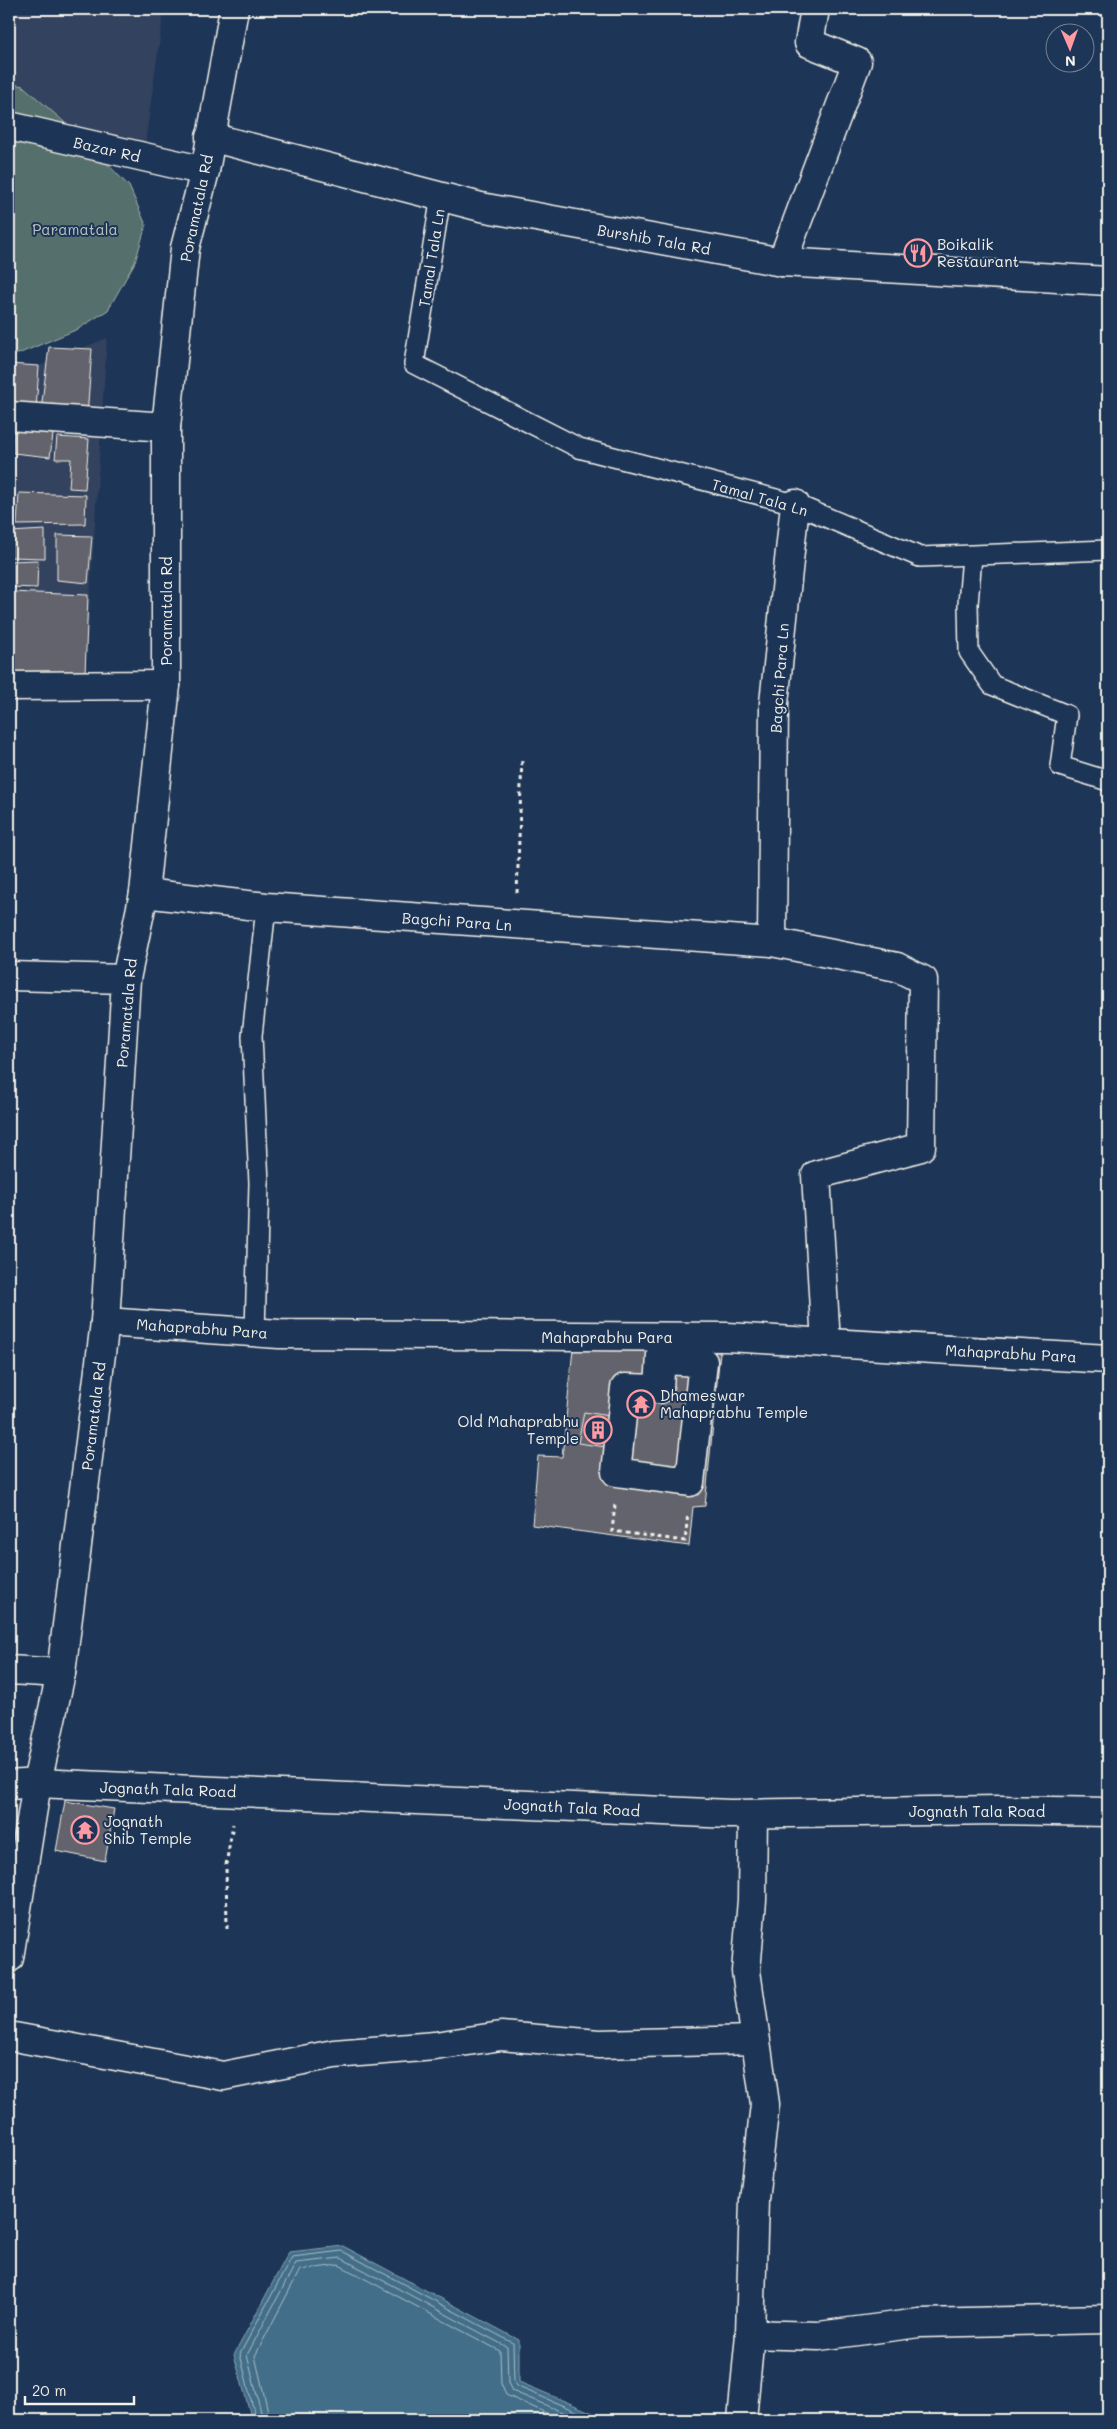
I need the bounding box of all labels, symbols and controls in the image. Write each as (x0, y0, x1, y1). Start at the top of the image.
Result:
north arrow (1044, 22, 1094, 72)
text: N (1065, 52, 1076, 71)
street label: Bazar Rd (72, 132, 142, 166)
street label: Poramatala Rd (175, 153, 217, 263)
street label: Tamal Tala Ln (413, 207, 449, 309)
park label: Paramatala (32, 219, 118, 239)
street label: Burshib Tala Rd (596, 219, 712, 259)
place label: Boikalik Restaurant (937, 234, 1019, 271)
restaurant icon: Boikalik Restaurant (903, 238, 933, 268)
street label: Tamal Tala Ln (709, 474, 811, 520)
street label: Poramatala Rd (156, 556, 176, 666)
street label: Bagchi Para Ln (765, 622, 793, 734)
street label: Bagchi Para Ln (401, 907, 513, 935)
street label: Poramatala Rd (111, 958, 141, 1068)
street label: Mahaprabhu Para (136, 1313, 268, 1343)
street label: Mahaprabhu Para (541, 1327, 673, 1347)
street label: Mahaprabhu Para (945, 1340, 1077, 1366)
street label: Poramatala Rd (76, 1361, 110, 1471)
place label: Dhameswar Mahaprabhu Temple (660, 1385, 808, 1422)
temple icon: Dhameswar Mahaprabhu Temple (626, 1389, 656, 1419)
place label: Old Mahaprabhu Temple (458, 1411, 579, 1448)
building icon: Old Mahaprabhu Temple (583, 1415, 613, 1445)
street label: Jognath Tala Road (100, 1777, 236, 1801)
street label: Jognath Tala Road (503, 1793, 641, 1821)
street label: Jognath Tala Road (909, 1801, 1045, 1821)
place label: Jognath Shib Temple (104, 1811, 192, 1848)
temple icon: Jognath Shib Temple (70, 1815, 100, 1845)
scale bar (25, 2374, 134, 2406)
text: 20 m (32, 2380, 66, 2400)

